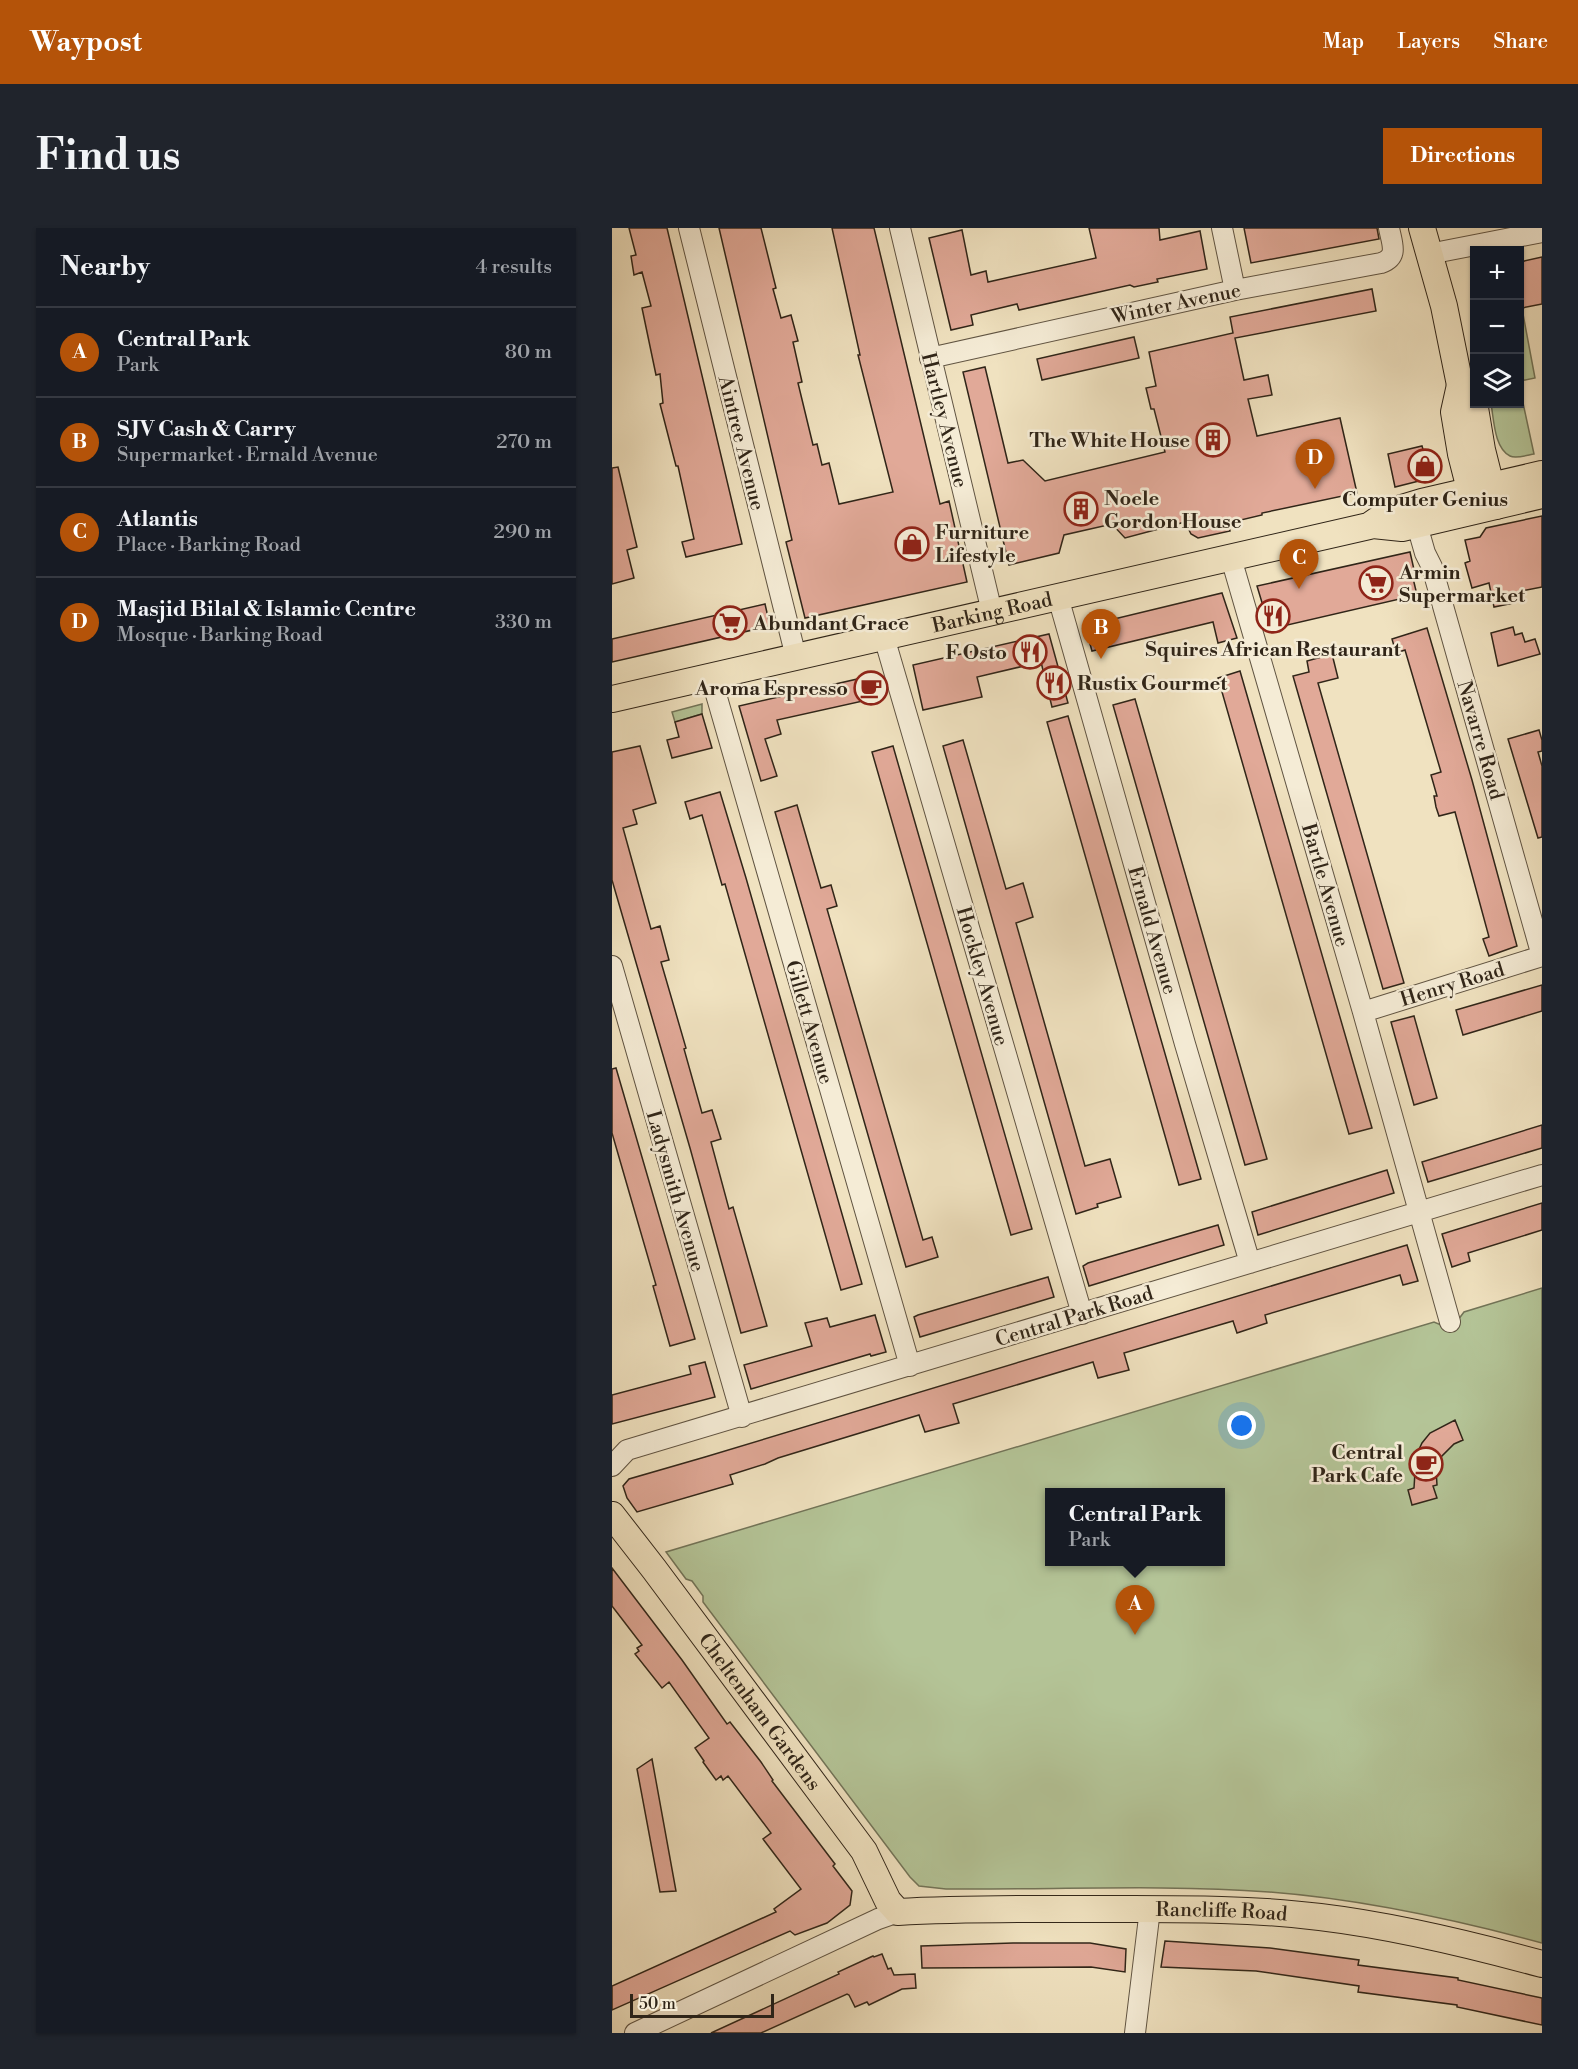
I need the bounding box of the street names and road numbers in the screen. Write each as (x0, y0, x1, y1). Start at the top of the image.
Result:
street label: Winter Avenue (1108, 279, 1243, 331)
street label: Hartley Avenue (915, 350, 972, 491)
street label: Aintree Avenue (711, 372, 769, 513)
street label: Barking Road (929, 588, 1056, 640)
street label: Navarre Road (1451, 678, 1509, 803)
street label: Bartle Avenue (1295, 820, 1354, 950)
street label: Ernald Avenue (1121, 863, 1182, 997)
street label: Hockley Avenue (950, 904, 1013, 1049)
street label: Gillett Avenue (779, 958, 838, 1087)
street label: Henry Road (1397, 958, 1508, 1013)
street label: Ladysmith Avenue (640, 1108, 710, 1275)
street label: Central Park Road (993, 1281, 1157, 1353)
street label: Cheltenham Gardens (692, 1629, 826, 1796)
street label: Rancliffe Road (1156, 1898, 1289, 1928)

